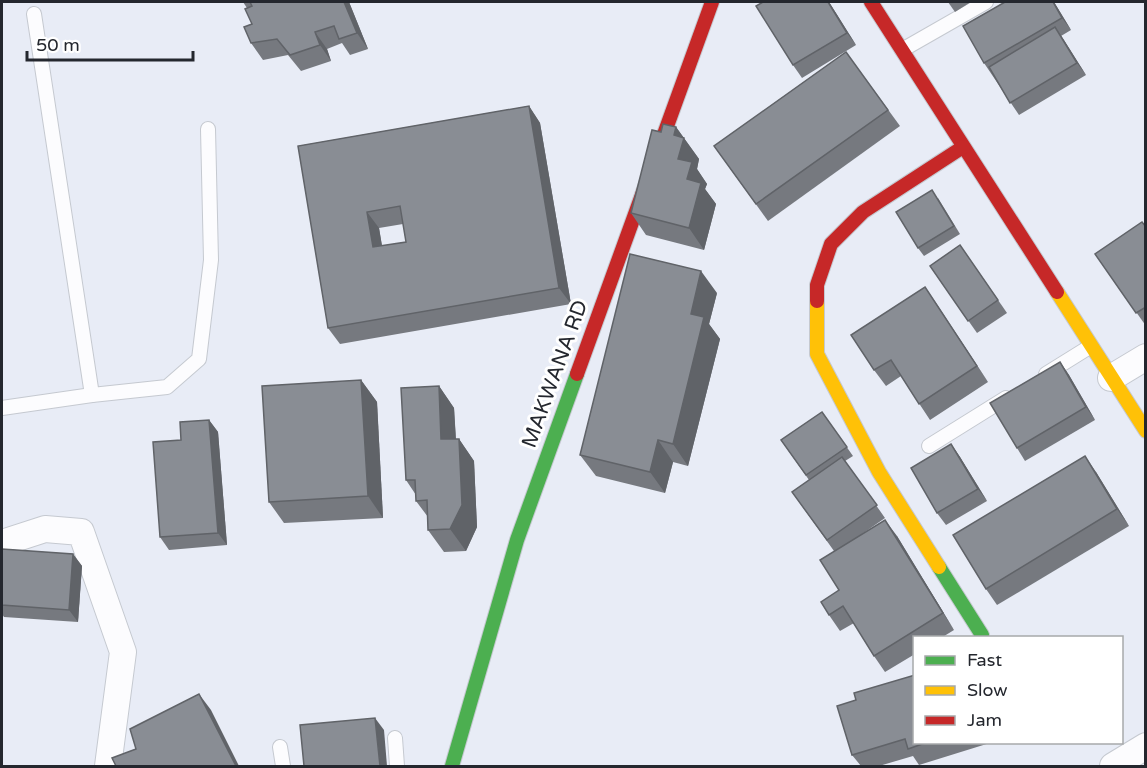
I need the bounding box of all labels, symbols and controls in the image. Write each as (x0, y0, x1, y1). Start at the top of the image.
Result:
scale bar (27, 24, 194, 62)
text: 50 m (36, 34, 80, 56)
street label: MAKWANA RD (517, 297, 593, 451)
legend (913, 636, 1123, 744)
text: Fast (967, 649, 1002, 671)
text: Slow (967, 679, 1008, 701)
text: Jam (967, 709, 1002, 731)

